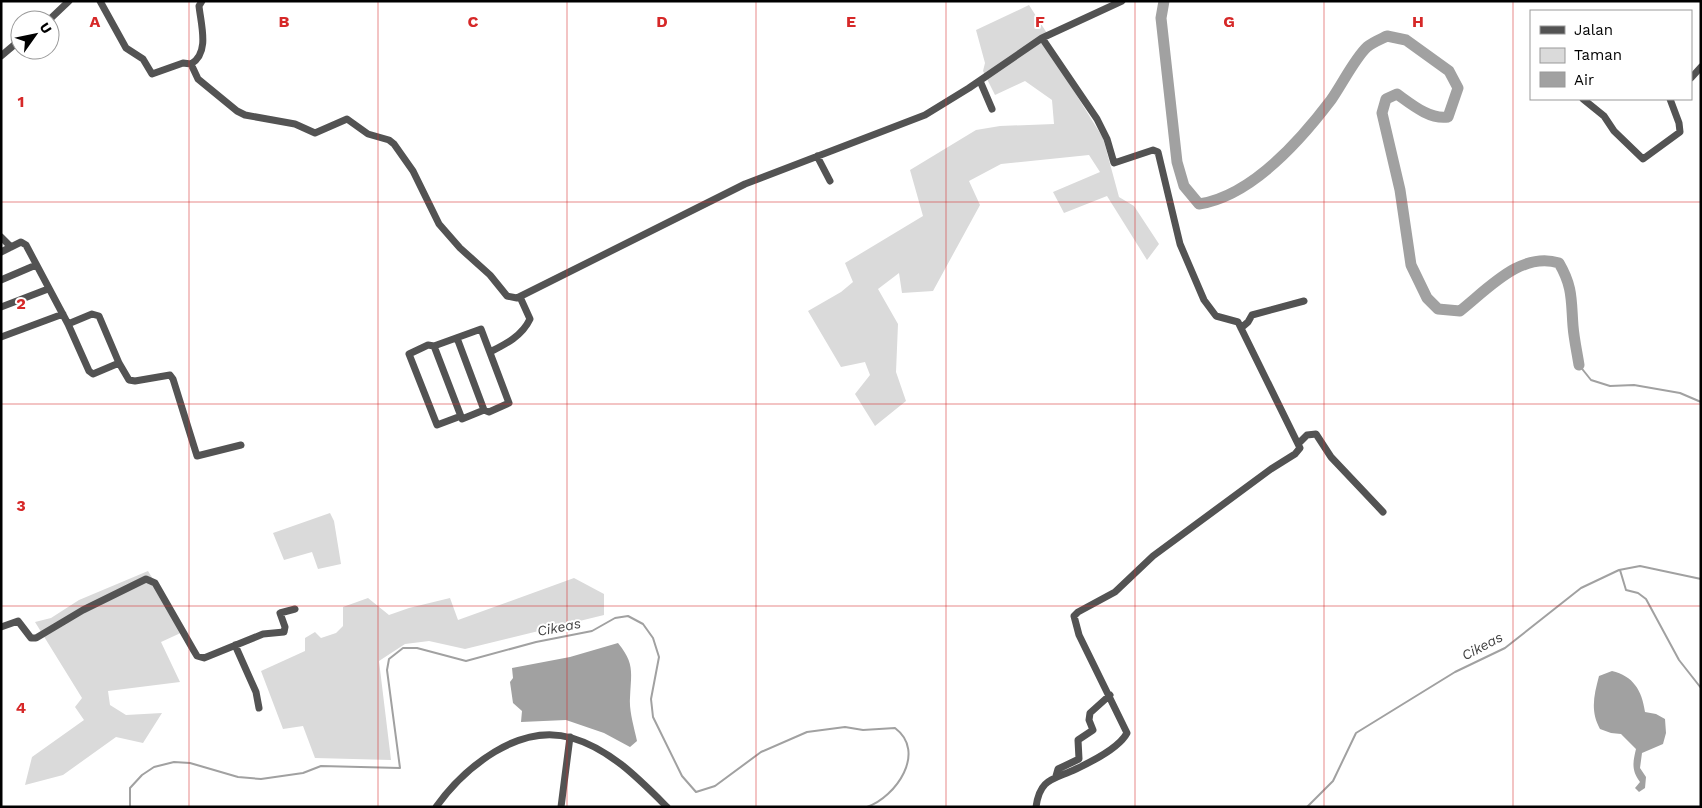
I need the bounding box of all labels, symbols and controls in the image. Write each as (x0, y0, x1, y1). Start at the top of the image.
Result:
north arrow (10, 10, 60, 60)
legend (1530, 10, 1692, 100)
text: A (90, 12, 101, 31)
text: B (279, 12, 290, 31)
text: C (468, 12, 479, 31)
text: D (656, 12, 668, 31)
text: E (846, 12, 856, 31)
text: F (1035, 12, 1045, 31)
text: G (1223, 12, 1235, 31)
text: H (1412, 12, 1424, 31)
text: U (36, 19, 55, 36)
text: Jalan (1574, 21, 1613, 39)
text: Taman (1574, 46, 1622, 64)
text: Air (1574, 71, 1594, 89)
text: 1 (18, 92, 24, 111)
text: 2 (16, 294, 26, 313)
text: 3 (16, 496, 26, 515)
water label: Cikeas (536, 615, 582, 639)
water label: Cikeas (1459, 629, 1505, 663)
text: 4 (16, 698, 26, 717)

